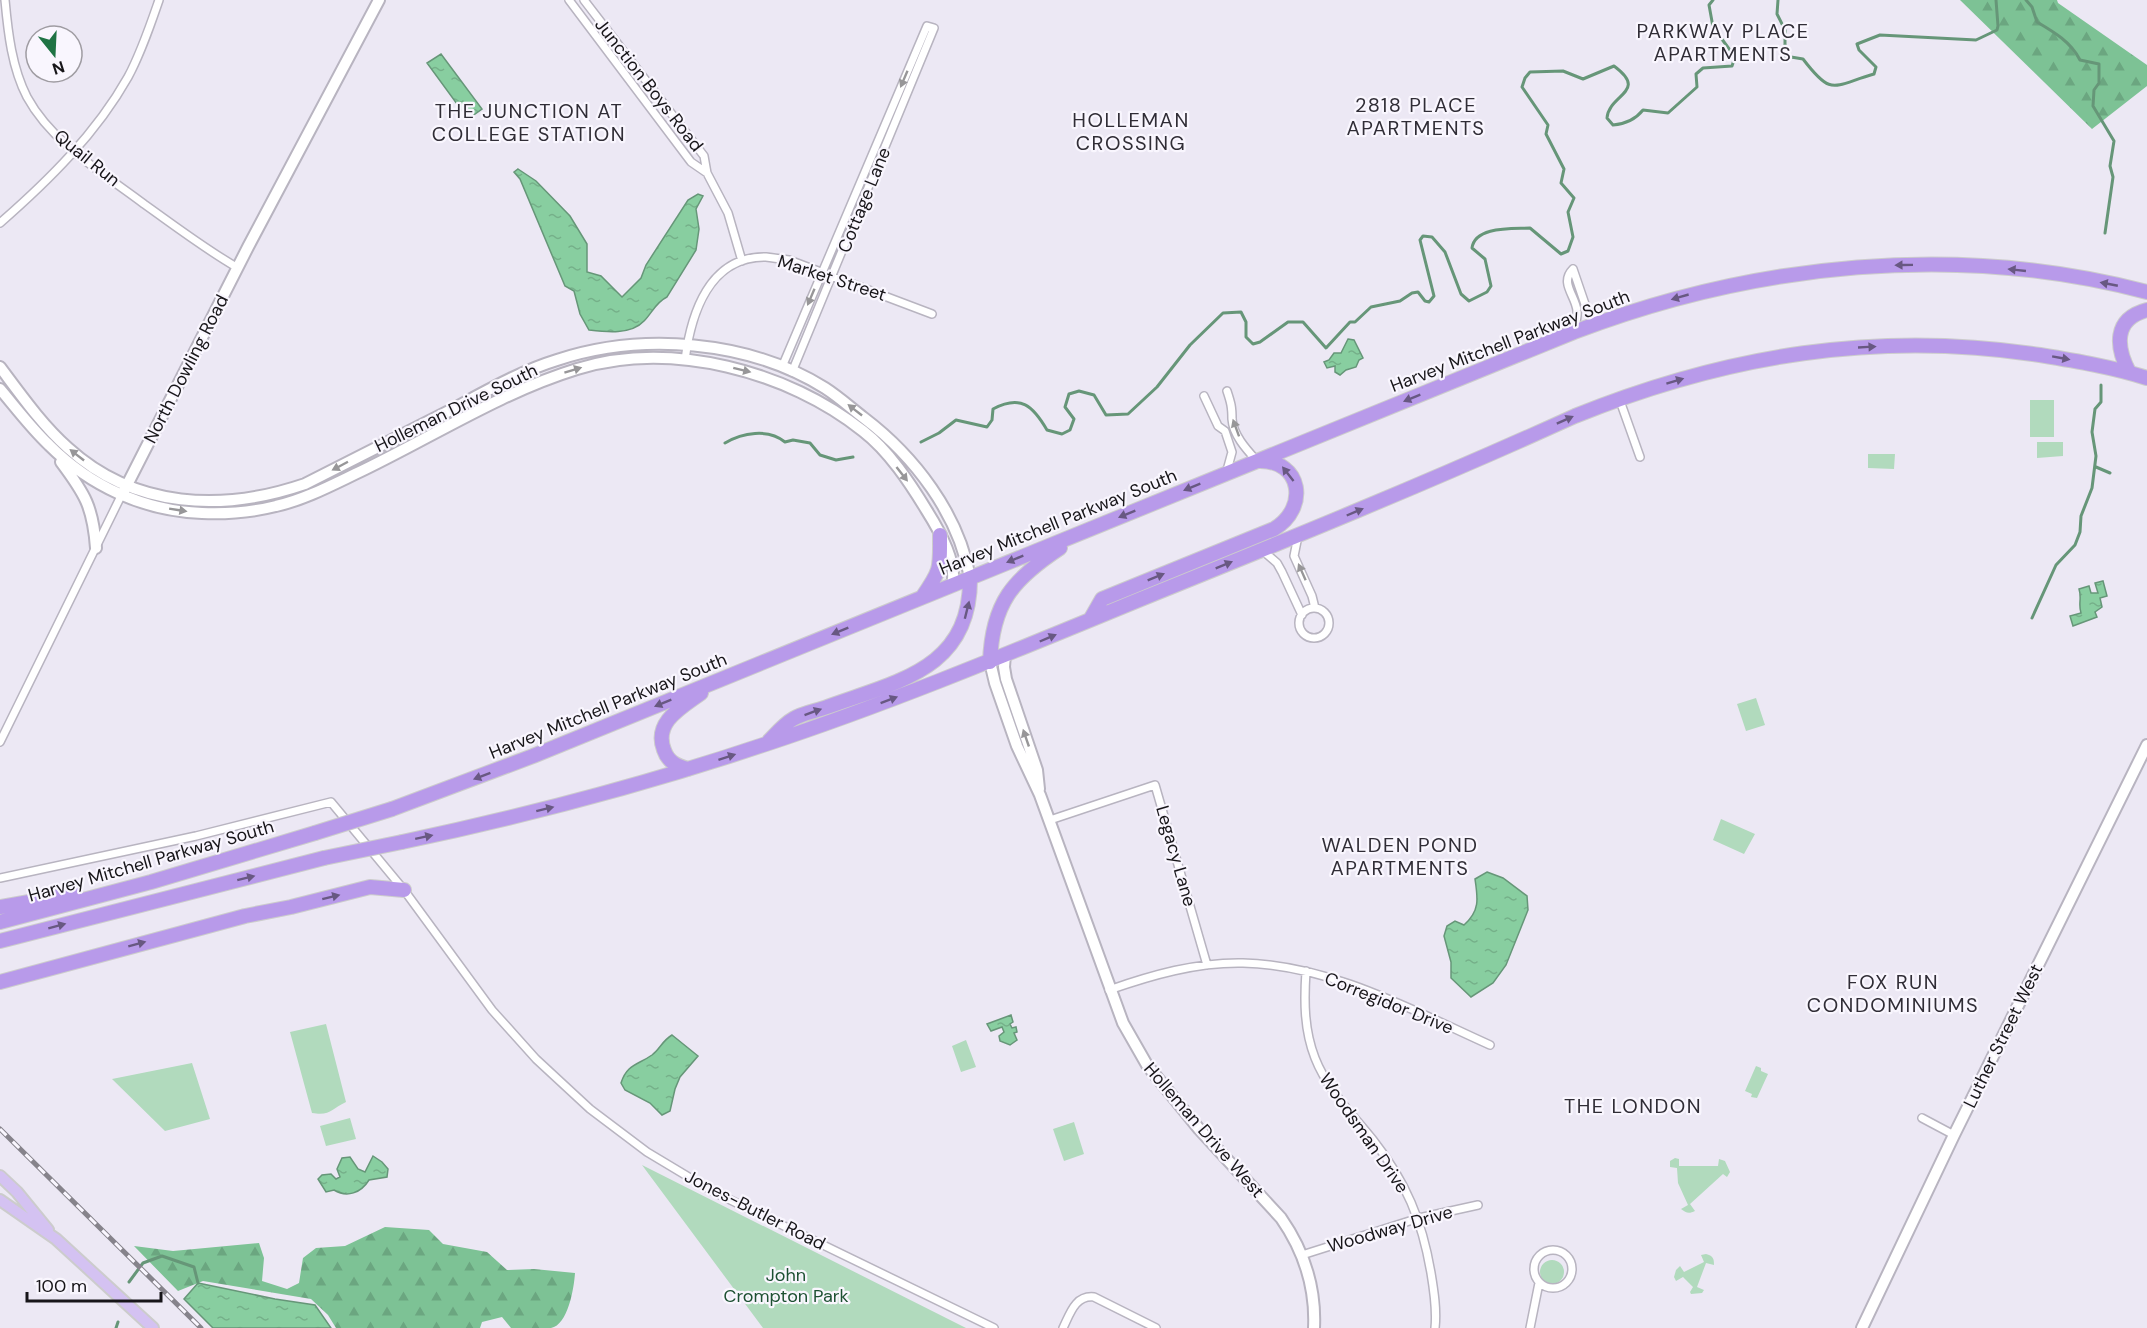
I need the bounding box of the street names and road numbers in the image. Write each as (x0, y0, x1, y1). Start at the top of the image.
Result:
street label: Junction Boys Road (589, 13, 709, 157)
street label: Quail Run (49, 124, 125, 192)
street label: Cottage Lane (832, 144, 896, 256)
street label: Market Street (775, 249, 889, 307)
street label: Harvey Mitchell Parkway South (1387, 284, 1633, 398)
street label: North Dowling Road (138, 291, 234, 447)
street label: Holleman Drive South (371, 358, 541, 458)
street label: Harvey Mitchell Parkway South (936, 463, 1180, 581)
street label: Harvey Mitchell Parkway South (486, 647, 730, 765)
street label: Legacy Lane (1150, 803, 1202, 909)
street label: Harvey Mitchell Parkway South (25, 814, 277, 908)
street label: Luther Street West (1958, 960, 2048, 1112)
street label: Corregidor Drive (1321, 966, 1457, 1040)
street label: Holleman Drive West (1139, 1057, 1269, 1203)
street label: Woodsman Drive (1314, 1068, 1414, 1198)
street label: Jones-Butler Road (681, 1164, 829, 1256)
street label: Woodway Drive (1324, 1200, 1456, 1258)

